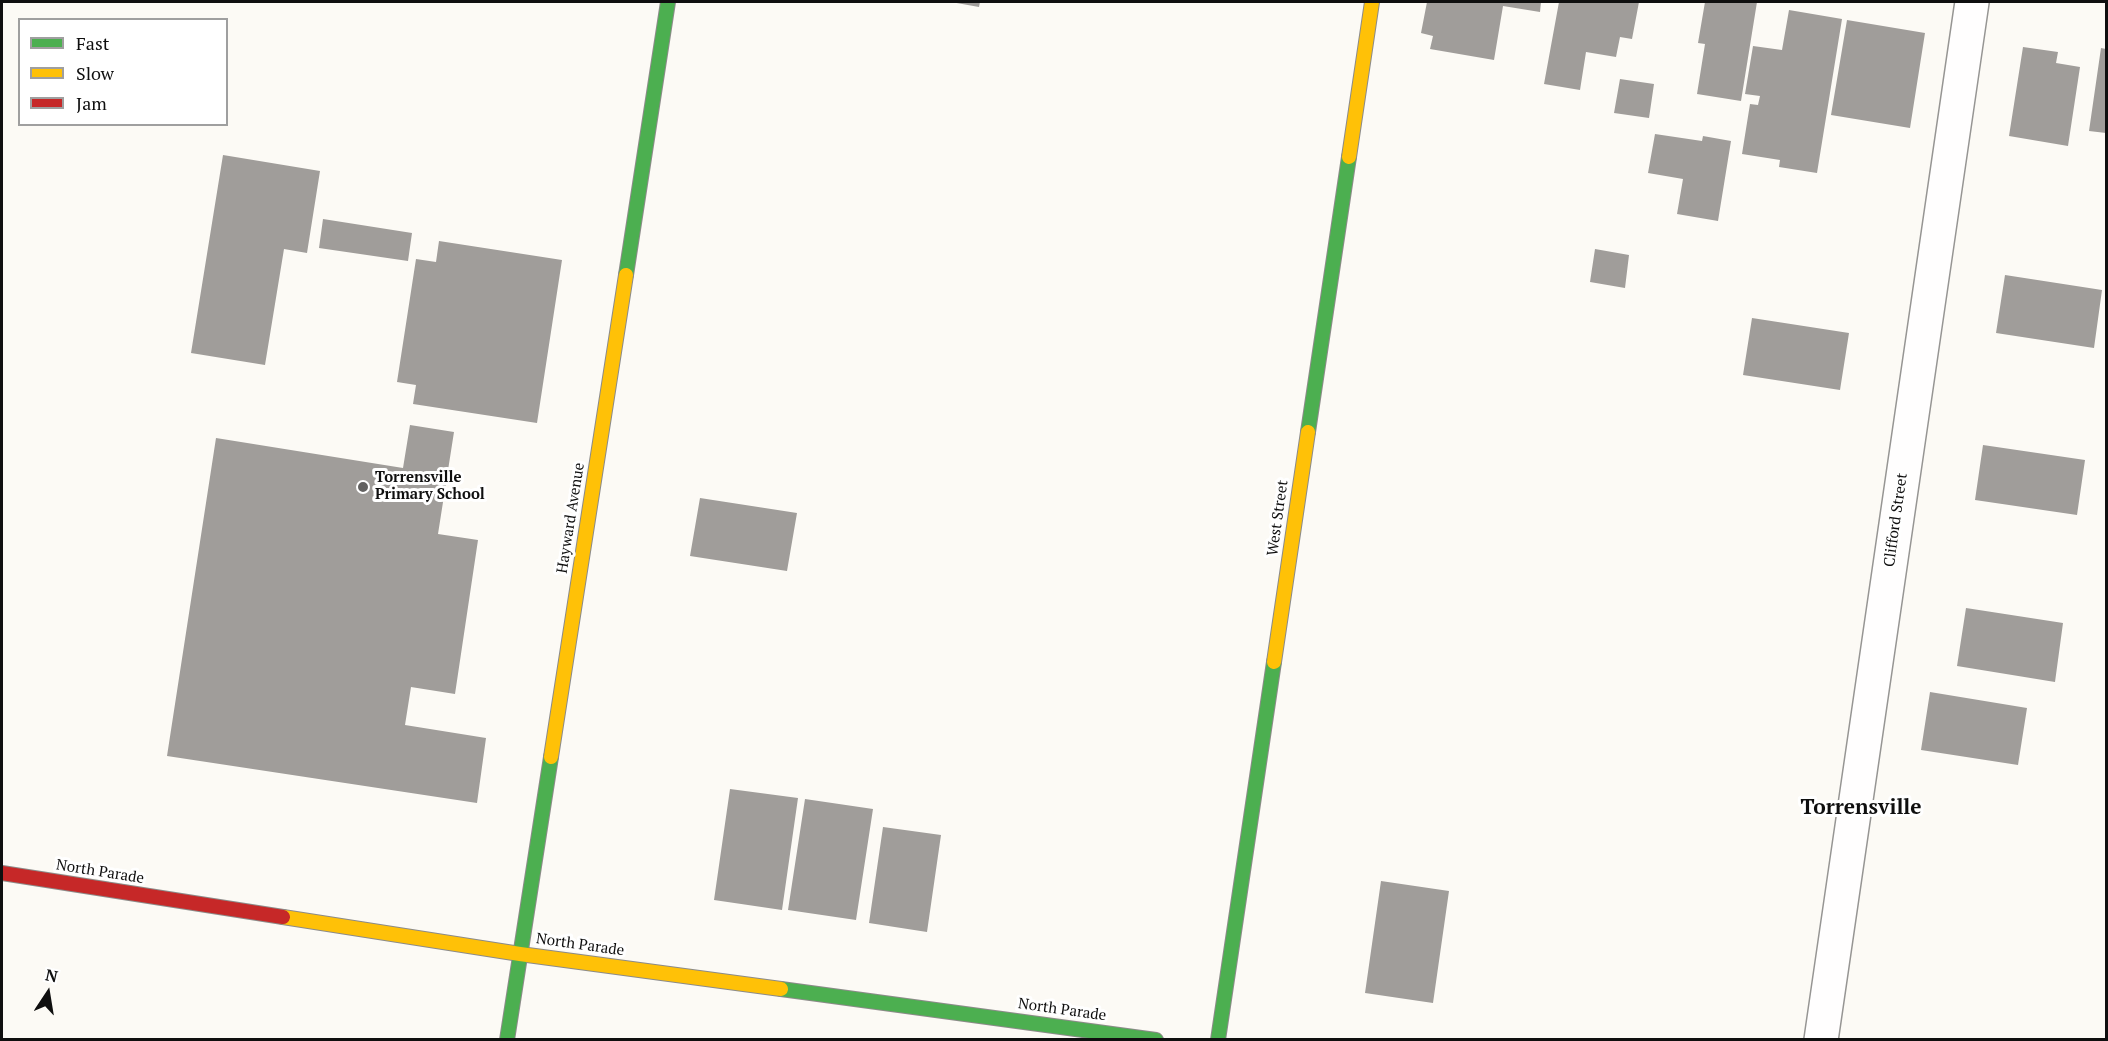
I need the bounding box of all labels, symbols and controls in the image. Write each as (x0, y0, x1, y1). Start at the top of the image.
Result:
legend (18, 18, 228, 126)
text: Fast (76, 31, 109, 55)
text: Slow (76, 61, 114, 85)
text: Jam (76, 91, 107, 115)
street label: Hayward Avenue (553, 461, 589, 575)
place label: Torrensville Primary School (375, 469, 485, 504)
street label: Clifford Street (1880, 472, 1912, 568)
street label: West Street (1264, 479, 1292, 557)
marker: Torrensville Primary School (356, 480, 370, 494)
district label: Torrensville (1800, 795, 1922, 821)
street label: North Parade (55, 856, 145, 888)
street label: North Parade (535, 930, 625, 960)
north arrow (18, 963, 78, 1023)
text: N (44, 963, 60, 987)
street label: North Parade (1017, 995, 1107, 1025)

